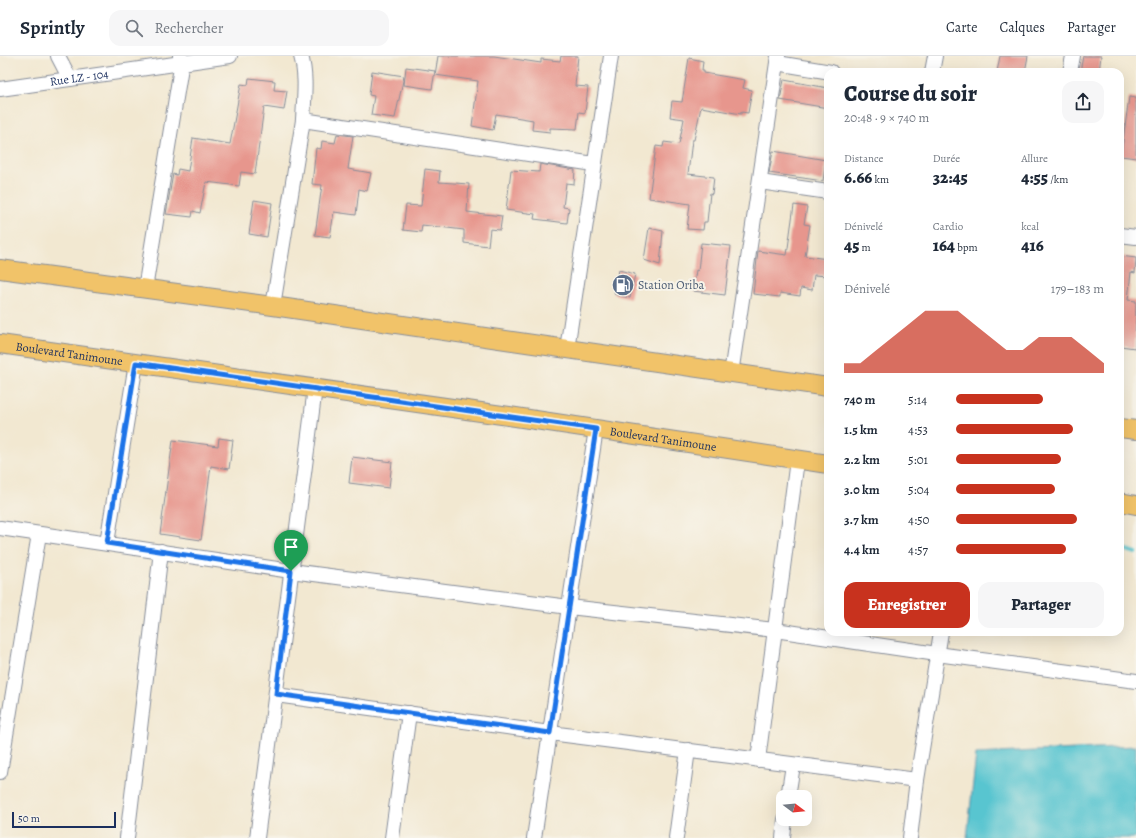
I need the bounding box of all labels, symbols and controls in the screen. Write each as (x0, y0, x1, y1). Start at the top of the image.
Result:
search box (109, 10, 389, 46)
text: Sprintly (20, 15, 85, 41)
icon: search (123, 17, 145, 39)
text: Rechercher (155, 18, 224, 38)
text: Carte (946, 18, 977, 37)
text: Calques (999, 18, 1045, 37)
text: Partager (1067, 18, 1116, 37)
street label: Rue LZ - 104 (49, 65, 110, 90)
text: Course du soir (844, 79, 977, 109)
button: share (1062, 81, 1104, 123)
text: 20:48 · 9 × 740 m (844, 109, 929, 126)
text: Distance (844, 151, 883, 166)
text: Durée (933, 151, 960, 166)
text: Allure (1021, 151, 1048, 166)
text: 6.66 (844, 166, 872, 189)
text: 32:45 (933, 166, 968, 189)
text: 4:55 (1021, 166, 1048, 189)
text: km (872, 172, 889, 187)
text: /km (1048, 172, 1068, 187)
text: Dénivelé (844, 219, 883, 234)
text: Cardio (933, 219, 963, 234)
text: kcal (1021, 219, 1039, 234)
text: 45 (844, 234, 859, 257)
text: 164 (933, 234, 955, 257)
text: 416 (1021, 234, 1044, 257)
text: m (859, 240, 871, 255)
text: bpm (955, 240, 978, 255)
fuel station icon: Station Oriba (610, 272, 636, 298)
place label: Station Oriba (638, 277, 705, 293)
text: Dénivelé (844, 280, 890, 297)
text: 179–183 m (1051, 280, 1104, 297)
street label: Boulevard Tanimoune (15, 338, 124, 369)
text: 740 m (844, 391, 875, 408)
text: 5:14 (908, 391, 927, 408)
text: 1.5 km (844, 421, 878, 438)
text: 4:53 (908, 421, 928, 438)
street label: Boulevard Tanimoune (609, 423, 718, 455)
text: 2.2 km (844, 451, 880, 468)
text: 5:01 (908, 451, 928, 468)
text: 3.0 km (844, 481, 880, 498)
text: 5:04 (908, 481, 930, 498)
text: 3.7 km (844, 511, 879, 528)
text: 4:50 (908, 511, 930, 528)
pin (274, 530, 308, 571)
icon: arrive (280, 536, 302, 558)
text: 4.4 km (844, 541, 880, 558)
text: 4:57 (908, 541, 928, 558)
button: Enregistrer (844, 582, 970, 628)
button: Partager (978, 582, 1104, 628)
north arrow (776, 790, 812, 826)
map controls (776, 790, 812, 826)
scale bar (12, 810, 116, 829)
text: 50 m (18, 811, 40, 826)

